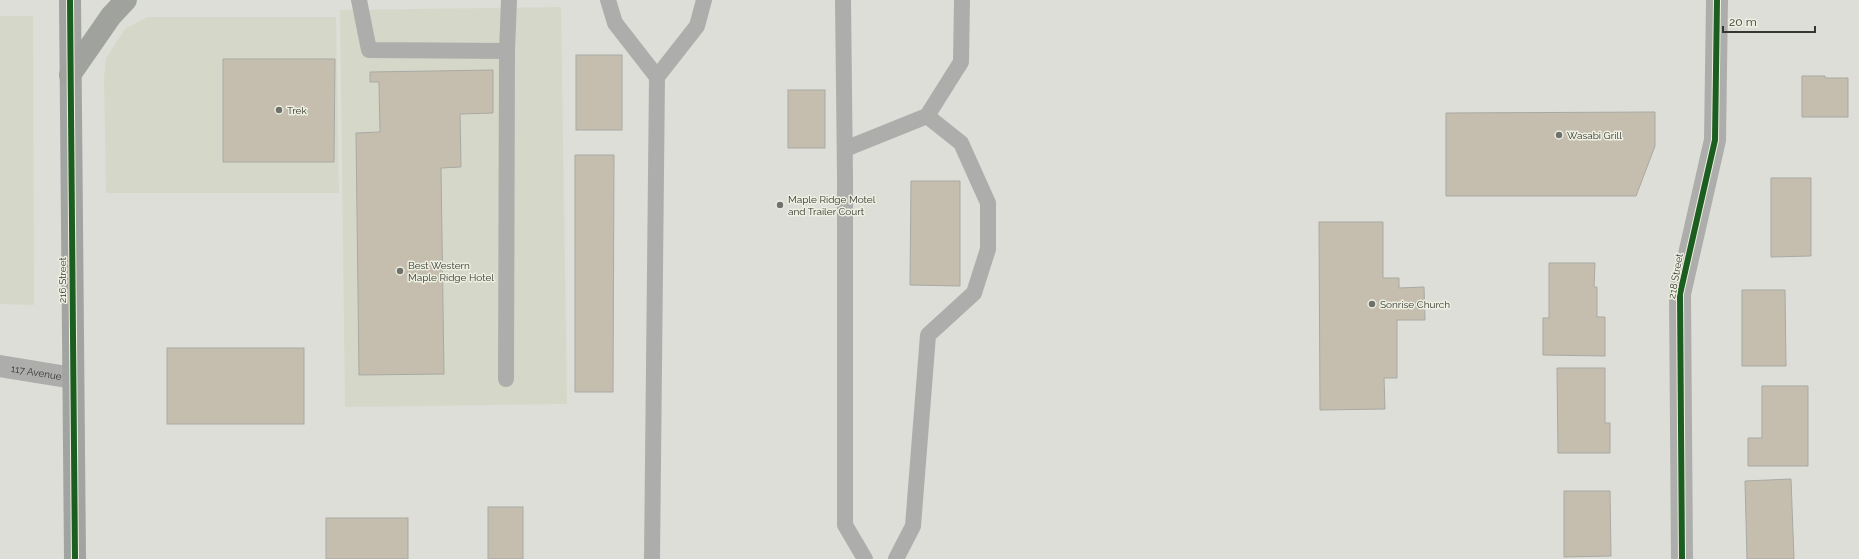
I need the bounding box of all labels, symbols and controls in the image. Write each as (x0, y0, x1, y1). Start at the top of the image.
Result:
scale bar (1723, 8, 1815, 34)
text: 20 m (1729, 15, 1757, 29)
marker: Trek (274, 105, 284, 115)
place label: Trek (287, 105, 307, 116)
marker: Wasabi Grill (1554, 130, 1564, 140)
place label: Wasabi Grill (1567, 130, 1622, 141)
place label: Maple Ridge Motel and Trailer Court (788, 194, 876, 217)
marker: Maple Ridge Motel and Trailer Court (775, 200, 785, 210)
street label: 218 Street (1666, 252, 1685, 300)
street label: 216 Street (57, 256, 68, 303)
place label: Best Western Maple Ridge Hotel (408, 260, 494, 283)
marker: Best Western Maple Ridge Hotel (395, 266, 405, 276)
marker: Sonrise Church (1367, 299, 1377, 309)
place label: Sonrise Church (1380, 299, 1450, 310)
street label: 117 Avenue (10, 363, 63, 382)

